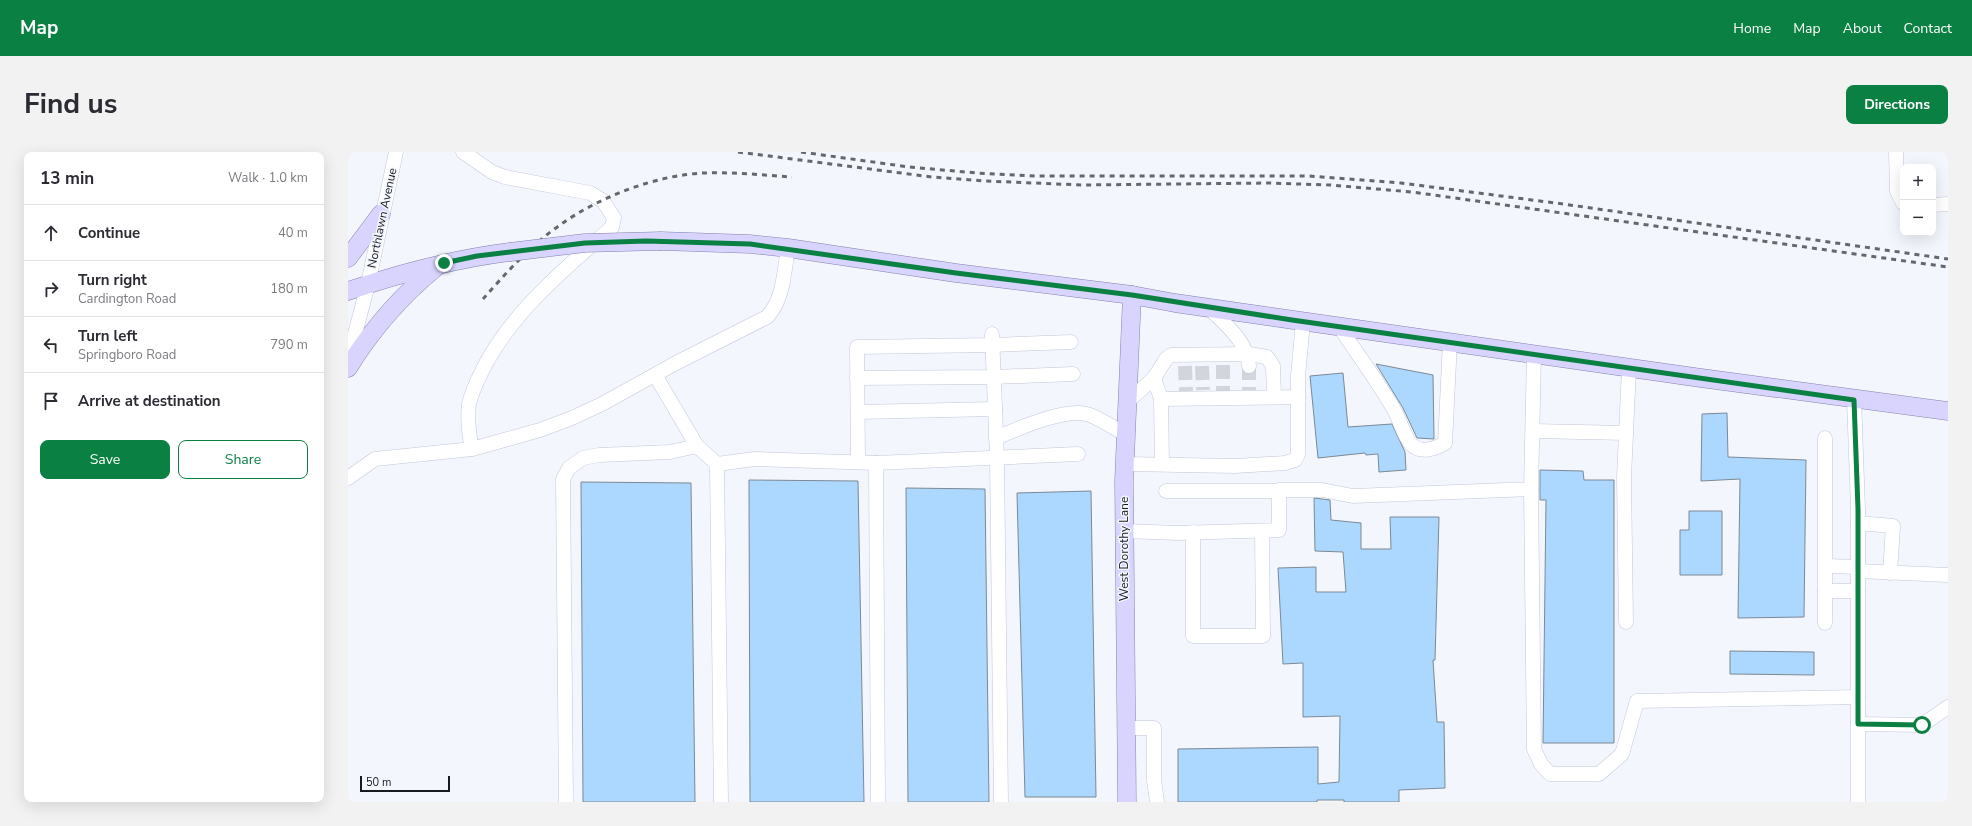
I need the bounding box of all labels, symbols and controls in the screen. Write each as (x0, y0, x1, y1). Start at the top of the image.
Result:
text: Map (20, 15, 58, 41)
text: Home (1733, 19, 1771, 38)
text: Map (1793, 19, 1821, 38)
text: About (1843, 19, 1882, 38)
text: Contact (1904, 19, 1952, 38)
text: Find us (24, 85, 118, 123)
button: Directions (1846, 85, 1948, 124)
map controls (1900, 164, 1936, 236)
button: + (1900, 164, 1936, 200)
text: 13 min (40, 167, 94, 190)
street label: Northlawn Avenue (364, 167, 400, 269)
text: Walk · 1.0 km (228, 169, 308, 187)
button: − (1900, 200, 1936, 236)
icon: ahead (40, 222, 62, 244)
text: Continue (78, 223, 140, 243)
text: 40 m (278, 224, 308, 242)
route end (435, 254, 453, 272)
text: Turn right (78, 270, 147, 290)
icon: right (40, 278, 62, 300)
text: 180 m (270, 280, 308, 298)
text: Cardington Road (78, 290, 176, 308)
text: Turn left (78, 326, 137, 346)
icon: left (40, 334, 62, 356)
text: 790 m (270, 336, 308, 354)
text: Springboro Road (78, 346, 176, 364)
icon: arrive (40, 390, 62, 412)
text: Arrive at destination (78, 391, 221, 411)
button: Save (40, 440, 170, 479)
button: Share (178, 440, 308, 479)
street label: West Dorothy Lane (1116, 497, 1132, 601)
route start (1913, 716, 1931, 734)
scale bar (360, 774, 450, 793)
text: 50 m (366, 775, 391, 790)

